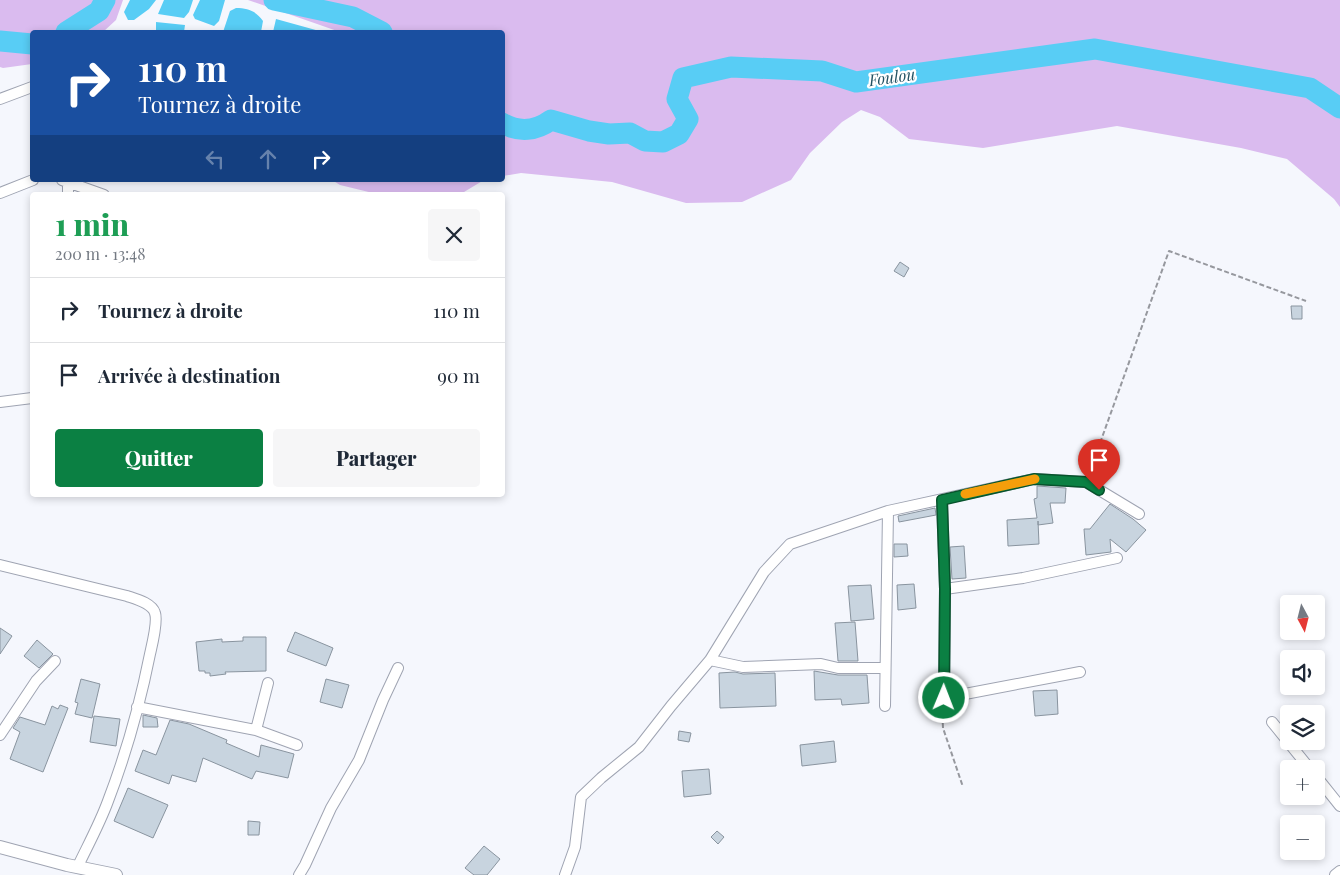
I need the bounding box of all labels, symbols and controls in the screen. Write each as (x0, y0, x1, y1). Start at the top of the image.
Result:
text: 110 m (138, 44, 227, 91)
icon: right (55, 50, 120, 115)
water label: Foulou (866, 63, 916, 90)
text: Tournez à droite (138, 89, 301, 119)
icon: left (201, 145, 229, 173)
icon: ahead (254, 145, 282, 173)
icon: right (307, 145, 335, 173)
text: 1 min (55, 204, 129, 244)
button: close (428, 209, 480, 261)
text: 200 m · 13:48 (55, 243, 146, 264)
icon: right (55, 296, 83, 324)
text: Tournez à droite (98, 297, 243, 323)
text: 110 m (433, 297, 480, 323)
icon: arrive (55, 361, 83, 389)
text: Arrivée à destination (98, 362, 280, 388)
text: 90 m (437, 362, 480, 388)
button: Quitter (55, 429, 263, 487)
button: Partager (273, 429, 480, 487)
pin (1078, 439, 1120, 490)
icon: arrive (1085, 446, 1113, 474)
north arrow (1280, 595, 1325, 640)
map controls (1280, 595, 1325, 860)
button: sound (1280, 650, 1325, 695)
position arrow (917, 671, 969, 723)
button: layers (1280, 705, 1325, 750)
button: + (1280, 760, 1325, 805)
button: − (1280, 815, 1325, 860)

